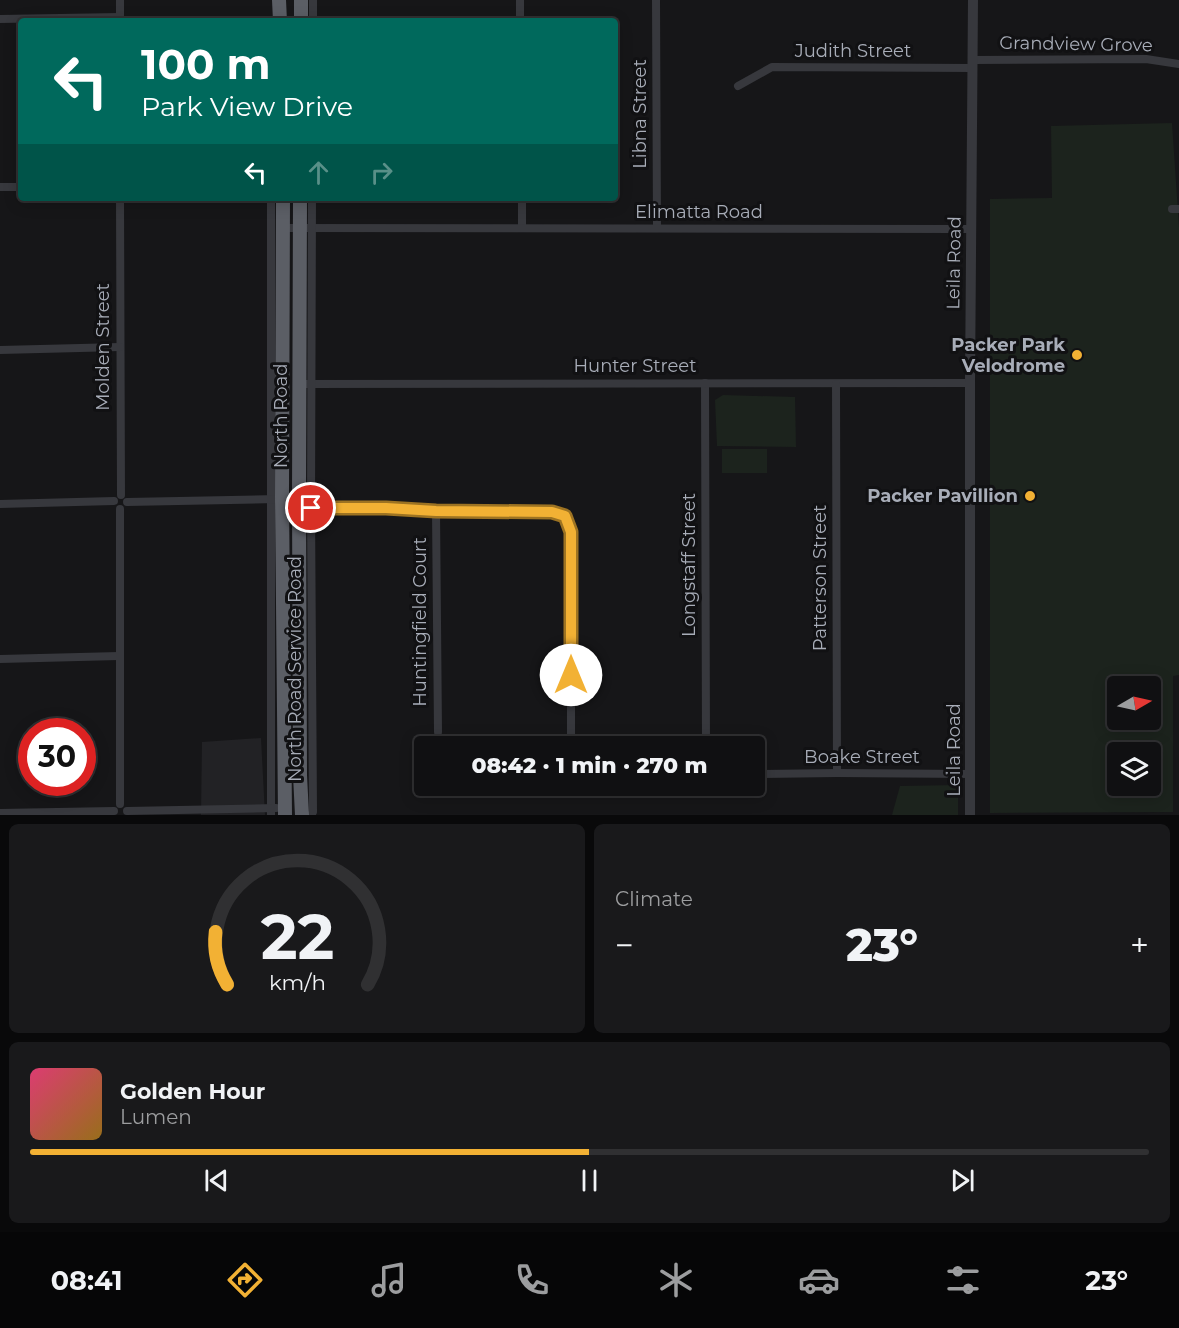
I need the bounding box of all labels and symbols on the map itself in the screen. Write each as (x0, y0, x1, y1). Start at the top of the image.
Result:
street label: Grandview Grove (999, 32, 1153, 56)
street label: Judith Street (794, 40, 911, 62)
street label: Libna Street (629, 59, 651, 169)
street label: Elimatta Road (635, 201, 763, 223)
street label: Leila Road (942, 216, 966, 310)
street label: Molden Street (92, 283, 114, 411)
place label: Packer Park Velodrome (951, 334, 1065, 377)
marker: Packer Park Velodrome (1070, 348, 1084, 362)
street label: Hunter Street (573, 355, 697, 377)
street label: North Road (270, 364, 292, 468)
pin (285, 482, 336, 533)
place label: Packer Pavillion (867, 485, 1018, 507)
marker: Packer Pavillion (1023, 489, 1037, 503)
street label: Longstaff Street (678, 493, 700, 637)
street label: Patterson Street (809, 505, 831, 651)
street label: Huntingfield Court (409, 537, 431, 707)
street label: North Road Service Road (284, 556, 306, 782)
position arrow (539, 643, 603, 707)
north arrow (1107, 676, 1161, 730)
street label: Leila Road (943, 703, 965, 797)
speed limit sign: 30 (18, 718, 96, 796)
street label: Boake Street (804, 746, 920, 768)

